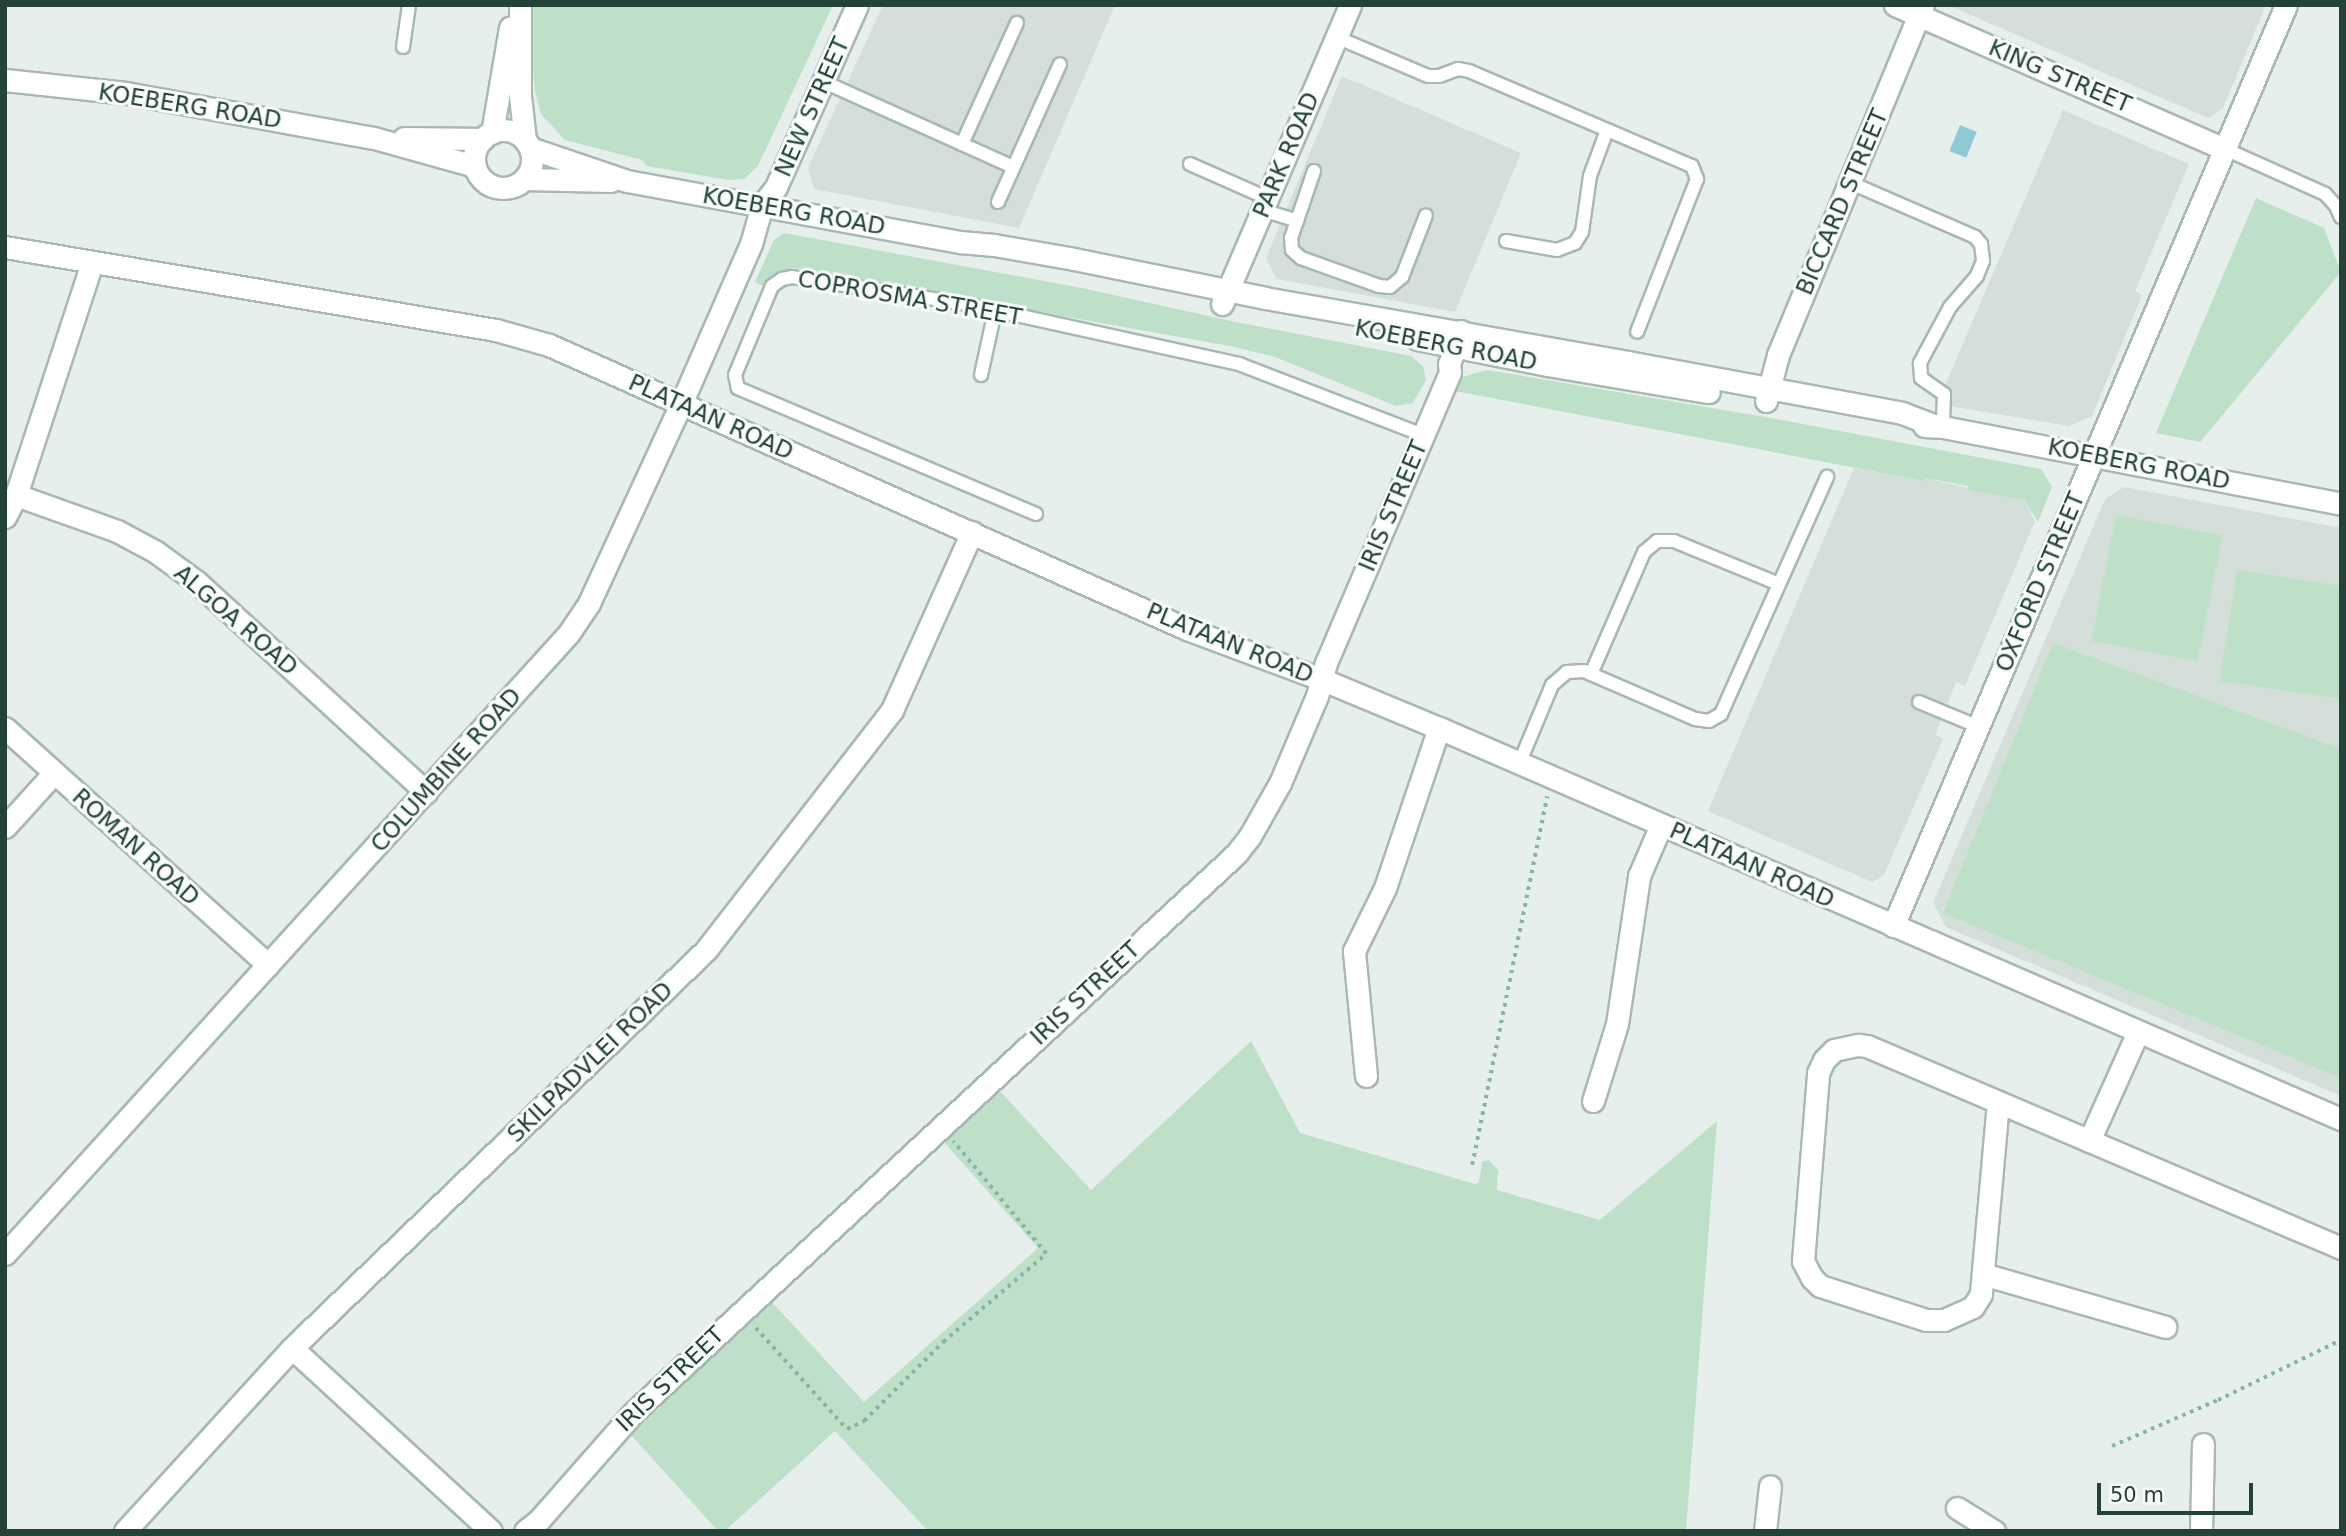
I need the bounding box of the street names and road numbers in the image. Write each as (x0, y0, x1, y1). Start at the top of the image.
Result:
street label: NEW STREET (769, 33, 855, 181)
street label: KING STREET (1985, 34, 2135, 118)
street label: KOEBERG ROAD (96, 78, 284, 134)
street label: PARK ROAD (1247, 88, 1325, 222)
street label: BICCARD STREET (1790, 105, 1894, 299)
street label: KOEBERG ROAD (701, 181, 887, 241)
street label: COPROSMA STREET (796, 265, 1024, 331)
street label: KOEBERG ROAD (1353, 314, 1539, 376)
street label: PLATAAN ROAD (624, 368, 798, 466)
street label: KOEBERG ROAD (2046, 433, 2232, 495)
street label: IRIS STREET (1353, 437, 1433, 575)
street label: OXFORD STREET (1990, 488, 2090, 676)
street label: ALGOA ROAD (169, 559, 303, 681)
street label: PLATAAN ROAD (1143, 597, 1317, 689)
street label: COLUMBINE ROAD (365, 682, 527, 858)
street label: ROMAN ROAD (67, 783, 205, 911)
street label: PLATAAN ROAD (1665, 816, 1839, 914)
street label: IRIS STREET (1025, 935, 1145, 1051)
street label: SKILPADVLEI ROAD (502, 976, 678, 1148)
street label: IRIS STREET (610, 1321, 730, 1437)

